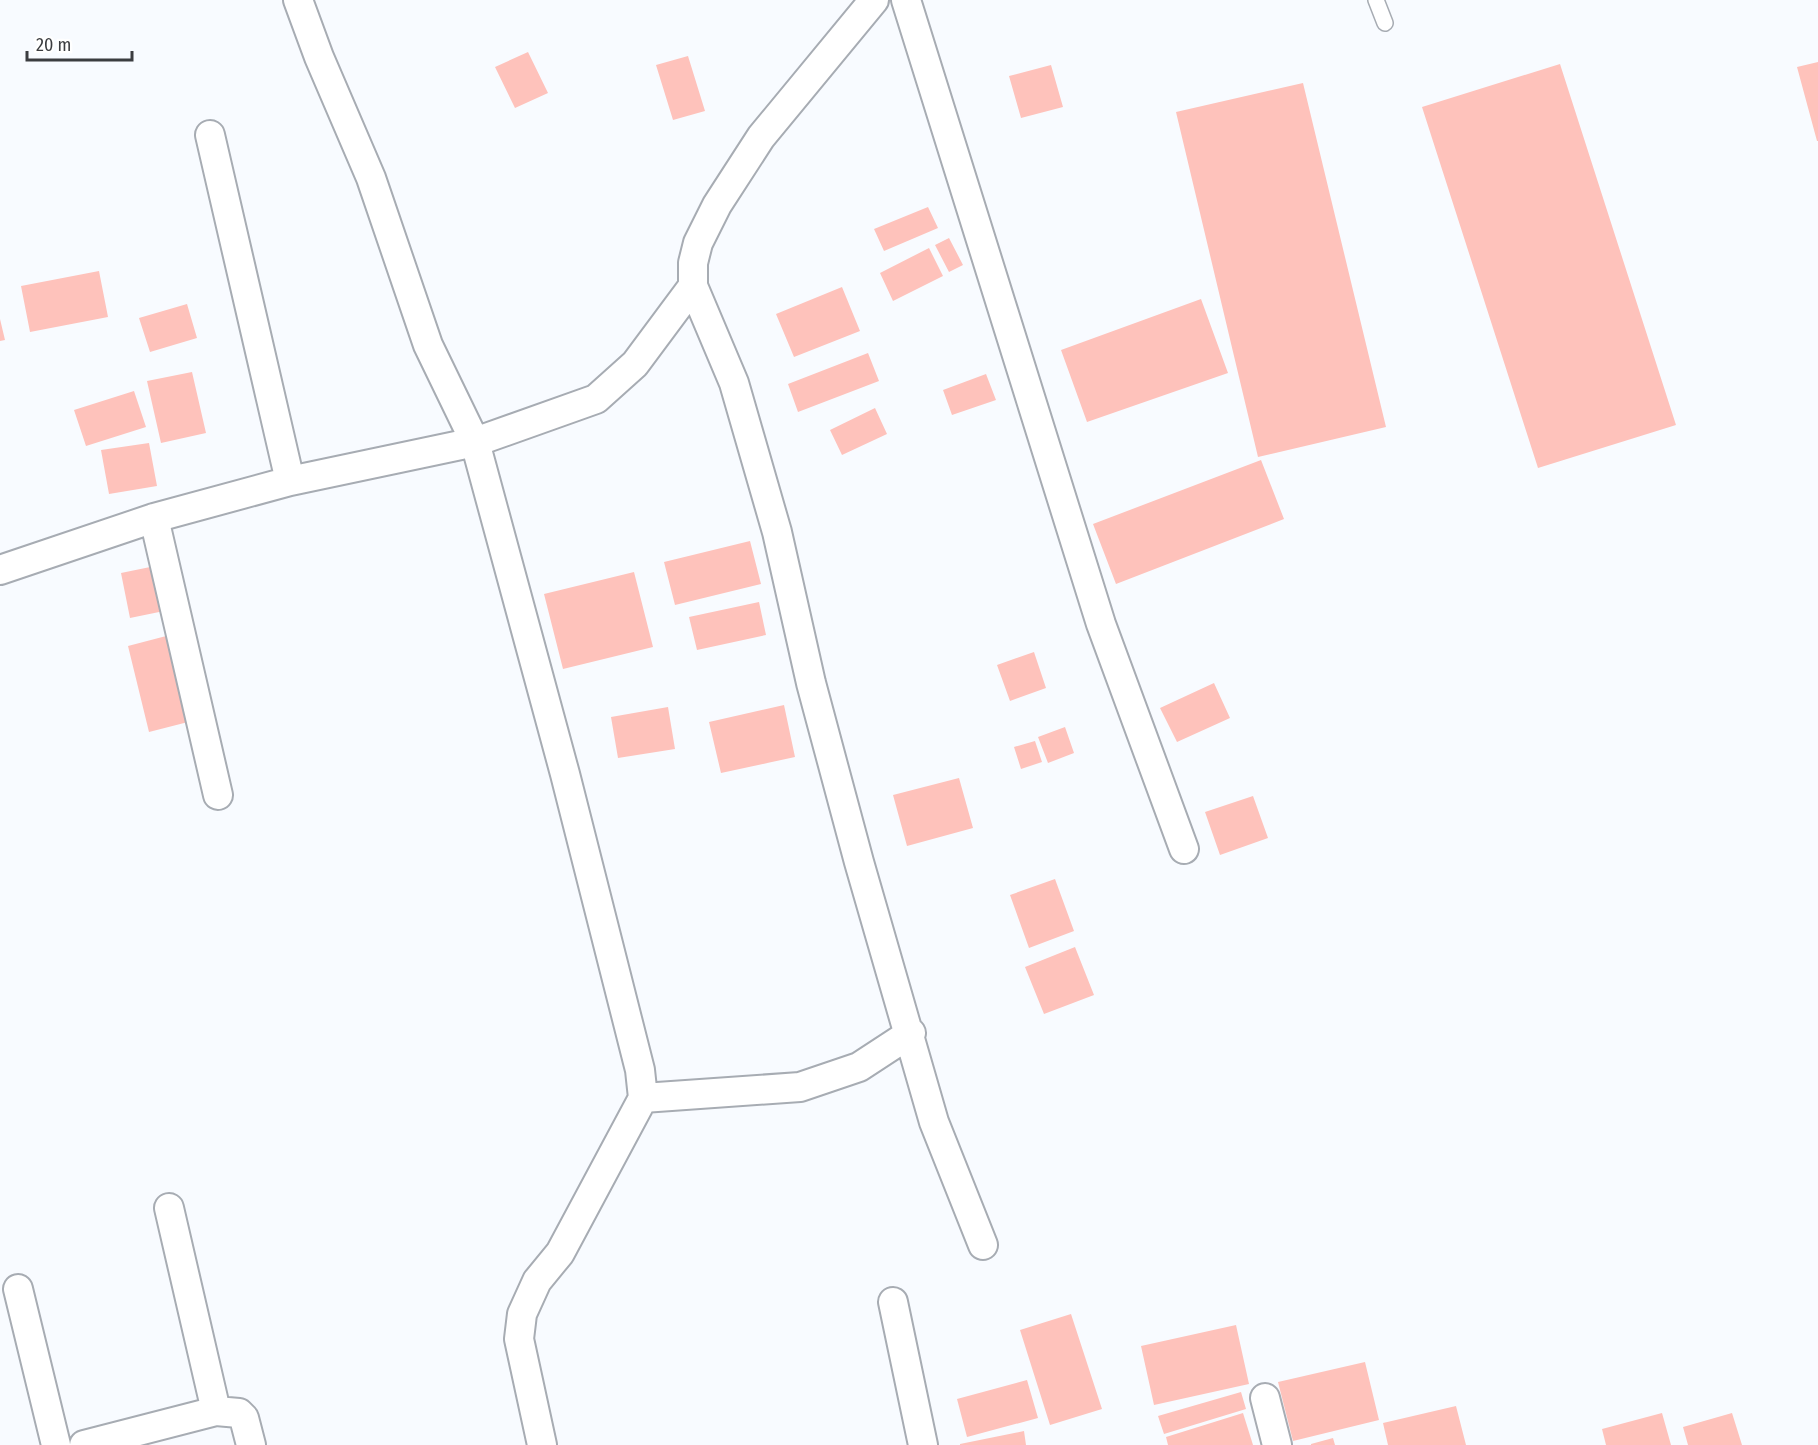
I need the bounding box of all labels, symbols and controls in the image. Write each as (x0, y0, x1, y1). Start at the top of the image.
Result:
scale bar (27, 24, 132, 62)
text: 20 m (36, 34, 71, 56)

